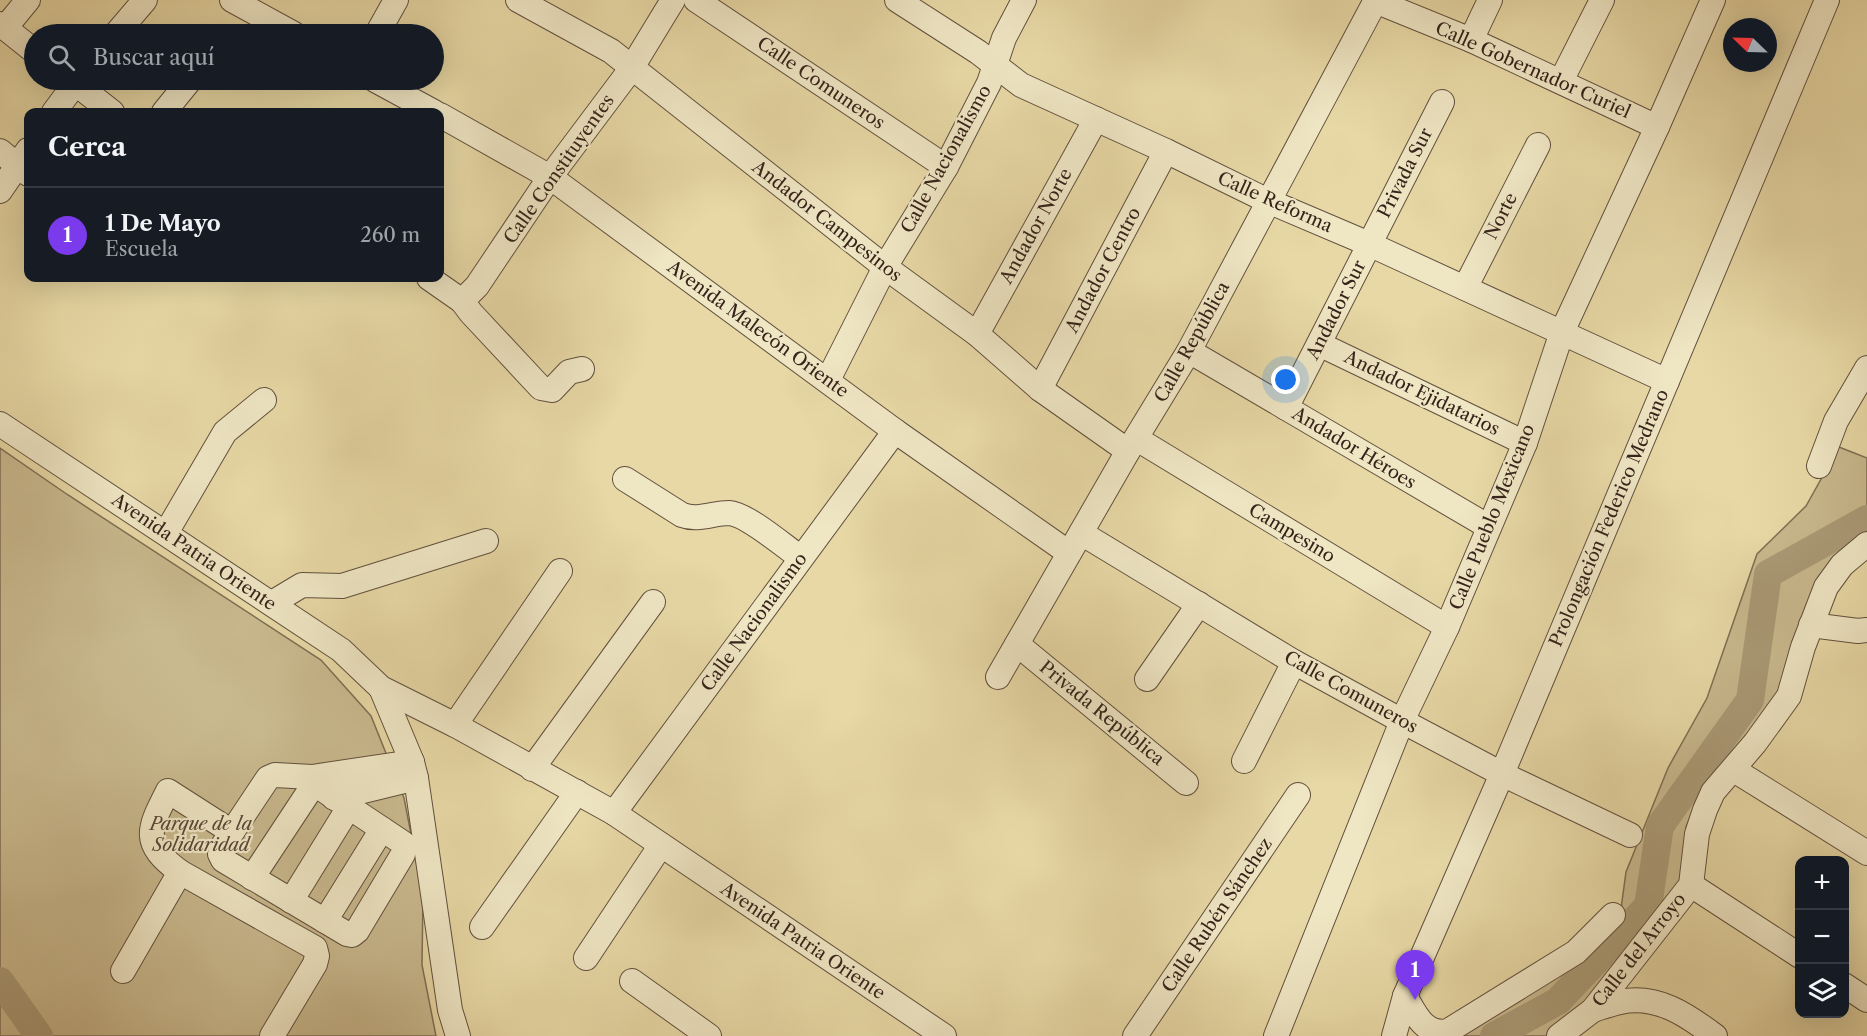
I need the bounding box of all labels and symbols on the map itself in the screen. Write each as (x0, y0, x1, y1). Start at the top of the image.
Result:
street label: Calle Gobernador Curiel (1432, 17, 1634, 123)
north arrow (1723, 18, 1777, 72)
street label: Calle Comuneros (753, 32, 889, 134)
street label: Calle Nacionalismo (896, 81, 996, 237)
street label: Calle Constituyentes (499, 90, 619, 248)
street label: Privada Sur (1373, 124, 1437, 222)
street label: Andador Campesinos (747, 155, 906, 286)
street label: Andador Norte (995, 164, 1077, 288)
street label: Calle Reforma (1214, 167, 1336, 237)
street label: Norte (1480, 189, 1522, 243)
street label: Andador Centro (1060, 203, 1145, 337)
street label: Avenida Malecón Oriente (662, 255, 853, 402)
street label: Andador Sur (1301, 256, 1371, 364)
street label: Calle República (1150, 277, 1234, 406)
street label: Andador Ejidatarios (1340, 345, 1503, 440)
your location (1271, 365, 1300, 394)
street label: Prolongación Federico Medrano (1545, 386, 1673, 650)
street label: Andador Héroes (1287, 402, 1420, 494)
street label: Calle Pueblo Mexicano (1445, 421, 1539, 613)
street label: Avenida Patria Oriente (107, 488, 280, 615)
street label: Campesino (1245, 499, 1339, 567)
street label: Calle Nacionalismo (696, 548, 812, 696)
street label: Calle Comuneros (1280, 646, 1422, 738)
street label: Privada República (1035, 656, 1169, 770)
park label: Parque de la Solidaridad (148, 813, 253, 856)
street label: Calle Rubén Sánchez (1157, 834, 1277, 996)
street label: Avenida Patria Oriente (716, 877, 889, 1004)
street label: Calle del Arroyo (1588, 889, 1690, 1011)
pin: 1 (1396, 950, 1434, 1000)

